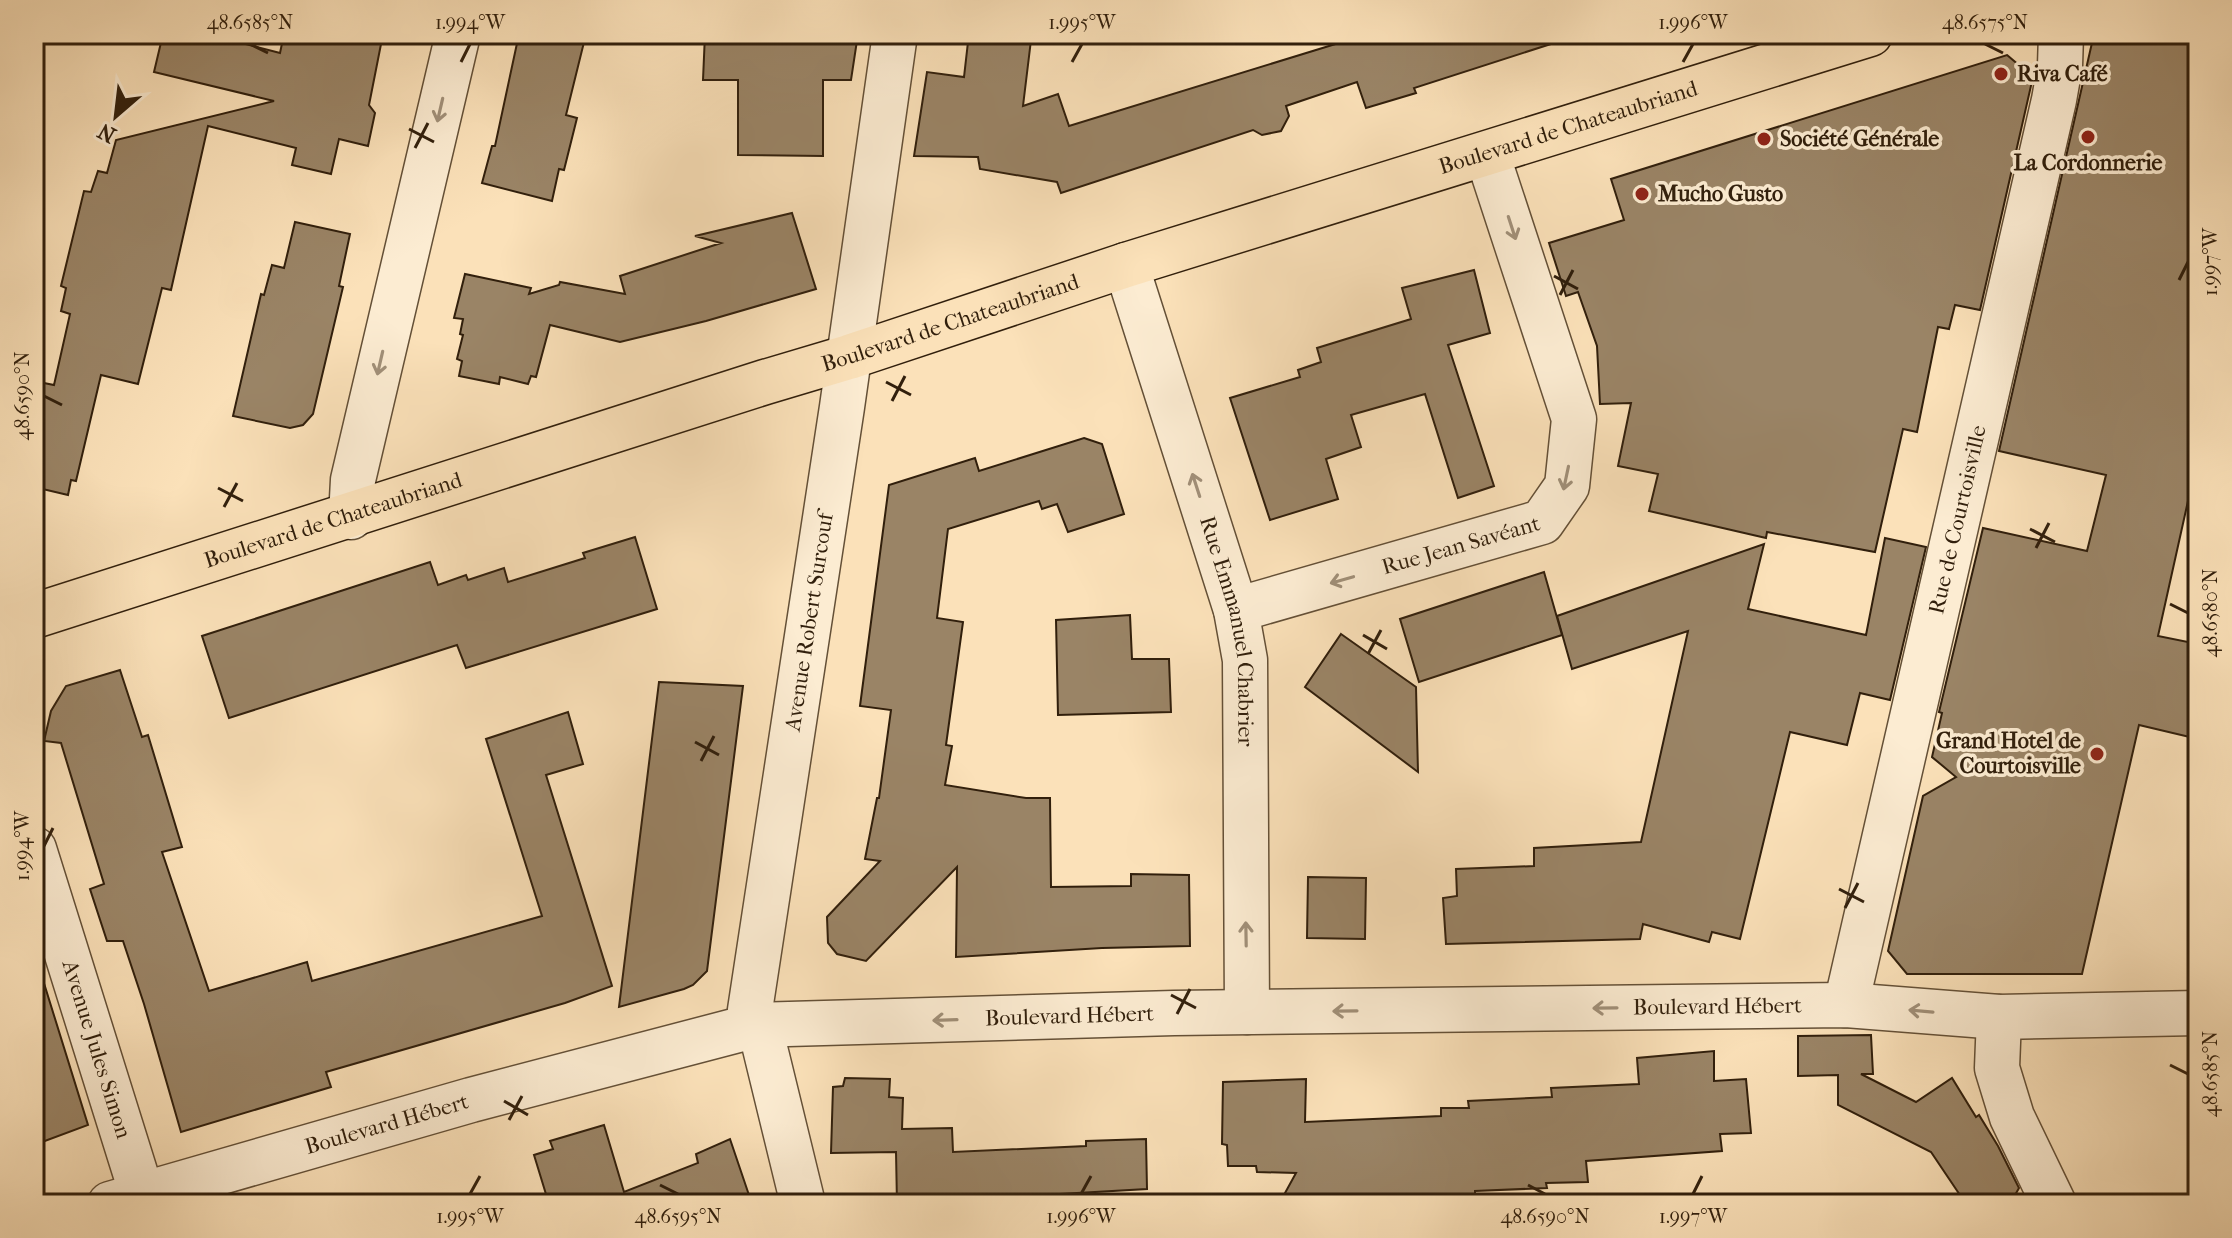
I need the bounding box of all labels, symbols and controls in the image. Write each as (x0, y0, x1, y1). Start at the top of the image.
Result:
text: 48.6585°N (207, 11, 293, 34)
text: 1.994°W (435, 11, 507, 34)
text: 1.995°W (1048, 11, 1117, 34)
text: 1.996°W (1658, 11, 1729, 34)
text: 48.6575°N (1942, 11, 2028, 34)
place label: Riva Café (2017, 61, 2108, 87)
marker: Riva Café (1992, 65, 2010, 83)
street label: Boulevard de Chateaubriand (1436, 75, 1702, 180)
north arrow (76, 76, 156, 156)
one-way arrow (432, 97, 447, 122)
text: N (93, 117, 121, 148)
place label: Société Générale (1780, 126, 1939, 152)
marker: La Cordonnerie (2079, 128, 2097, 146)
marker: Société Générale (1755, 130, 1773, 148)
place label: La Cordonnerie (2013, 150, 2163, 176)
place label: Mucho Gusto (1657, 181, 1783, 207)
marker: Mucho Gusto (1633, 185, 1651, 203)
one-way arrow (1505, 216, 1520, 241)
text: 1.997°W (2199, 226, 2222, 296)
street label: Boulevard de Chateaubriand (819, 268, 1083, 377)
one-way arrow (372, 350, 387, 375)
text: 48.6590°N (11, 351, 34, 441)
street label: Rue de Courtoisville (1923, 423, 1992, 617)
one-way arrow (1558, 464, 1573, 490)
street label: Boulevard de Chateaubriand (201, 467, 466, 574)
one-way arrow (1188, 473, 1202, 498)
street label: Avenue Robert Surcouf (780, 506, 839, 734)
street label: Rue Jean Savéant (1379, 510, 1543, 580)
street label: Rue Emmanuel Chabrier (1194, 513, 1258, 747)
text: 48.6580°N (2199, 569, 2222, 657)
one-way arrow (1329, 573, 1355, 588)
place label: Grand Hotel de Courtoisville (1936, 728, 2081, 779)
marker: Grand Hotel de Courtoisville (2088, 745, 2106, 763)
text: 1.994°W (11, 810, 34, 881)
one-way arrow (1238, 921, 1254, 948)
street label: Avenue Jules Simon (56, 956, 137, 1142)
street label: Boulevard Hébert (1633, 993, 1802, 1021)
one-way arrow (1592, 1000, 1619, 1016)
street label: Boulevard Hébert (985, 1001, 1154, 1031)
one-way arrow (1332, 1003, 1359, 1019)
one-way arrow (1908, 1003, 1935, 1018)
one-way arrow (932, 1012, 959, 1027)
text: 48.6585°N (2199, 1031, 2222, 1117)
street label: Boulevard Hébert (302, 1088, 472, 1160)
text: 1.995°W (436, 1205, 505, 1228)
text: 48.6595°N (635, 1205, 721, 1228)
text: 1.996°W (1046, 1205, 1117, 1228)
text: 48.6590°N (1500, 1205, 1590, 1228)
text: 1.997°W (1659, 1205, 1729, 1228)

